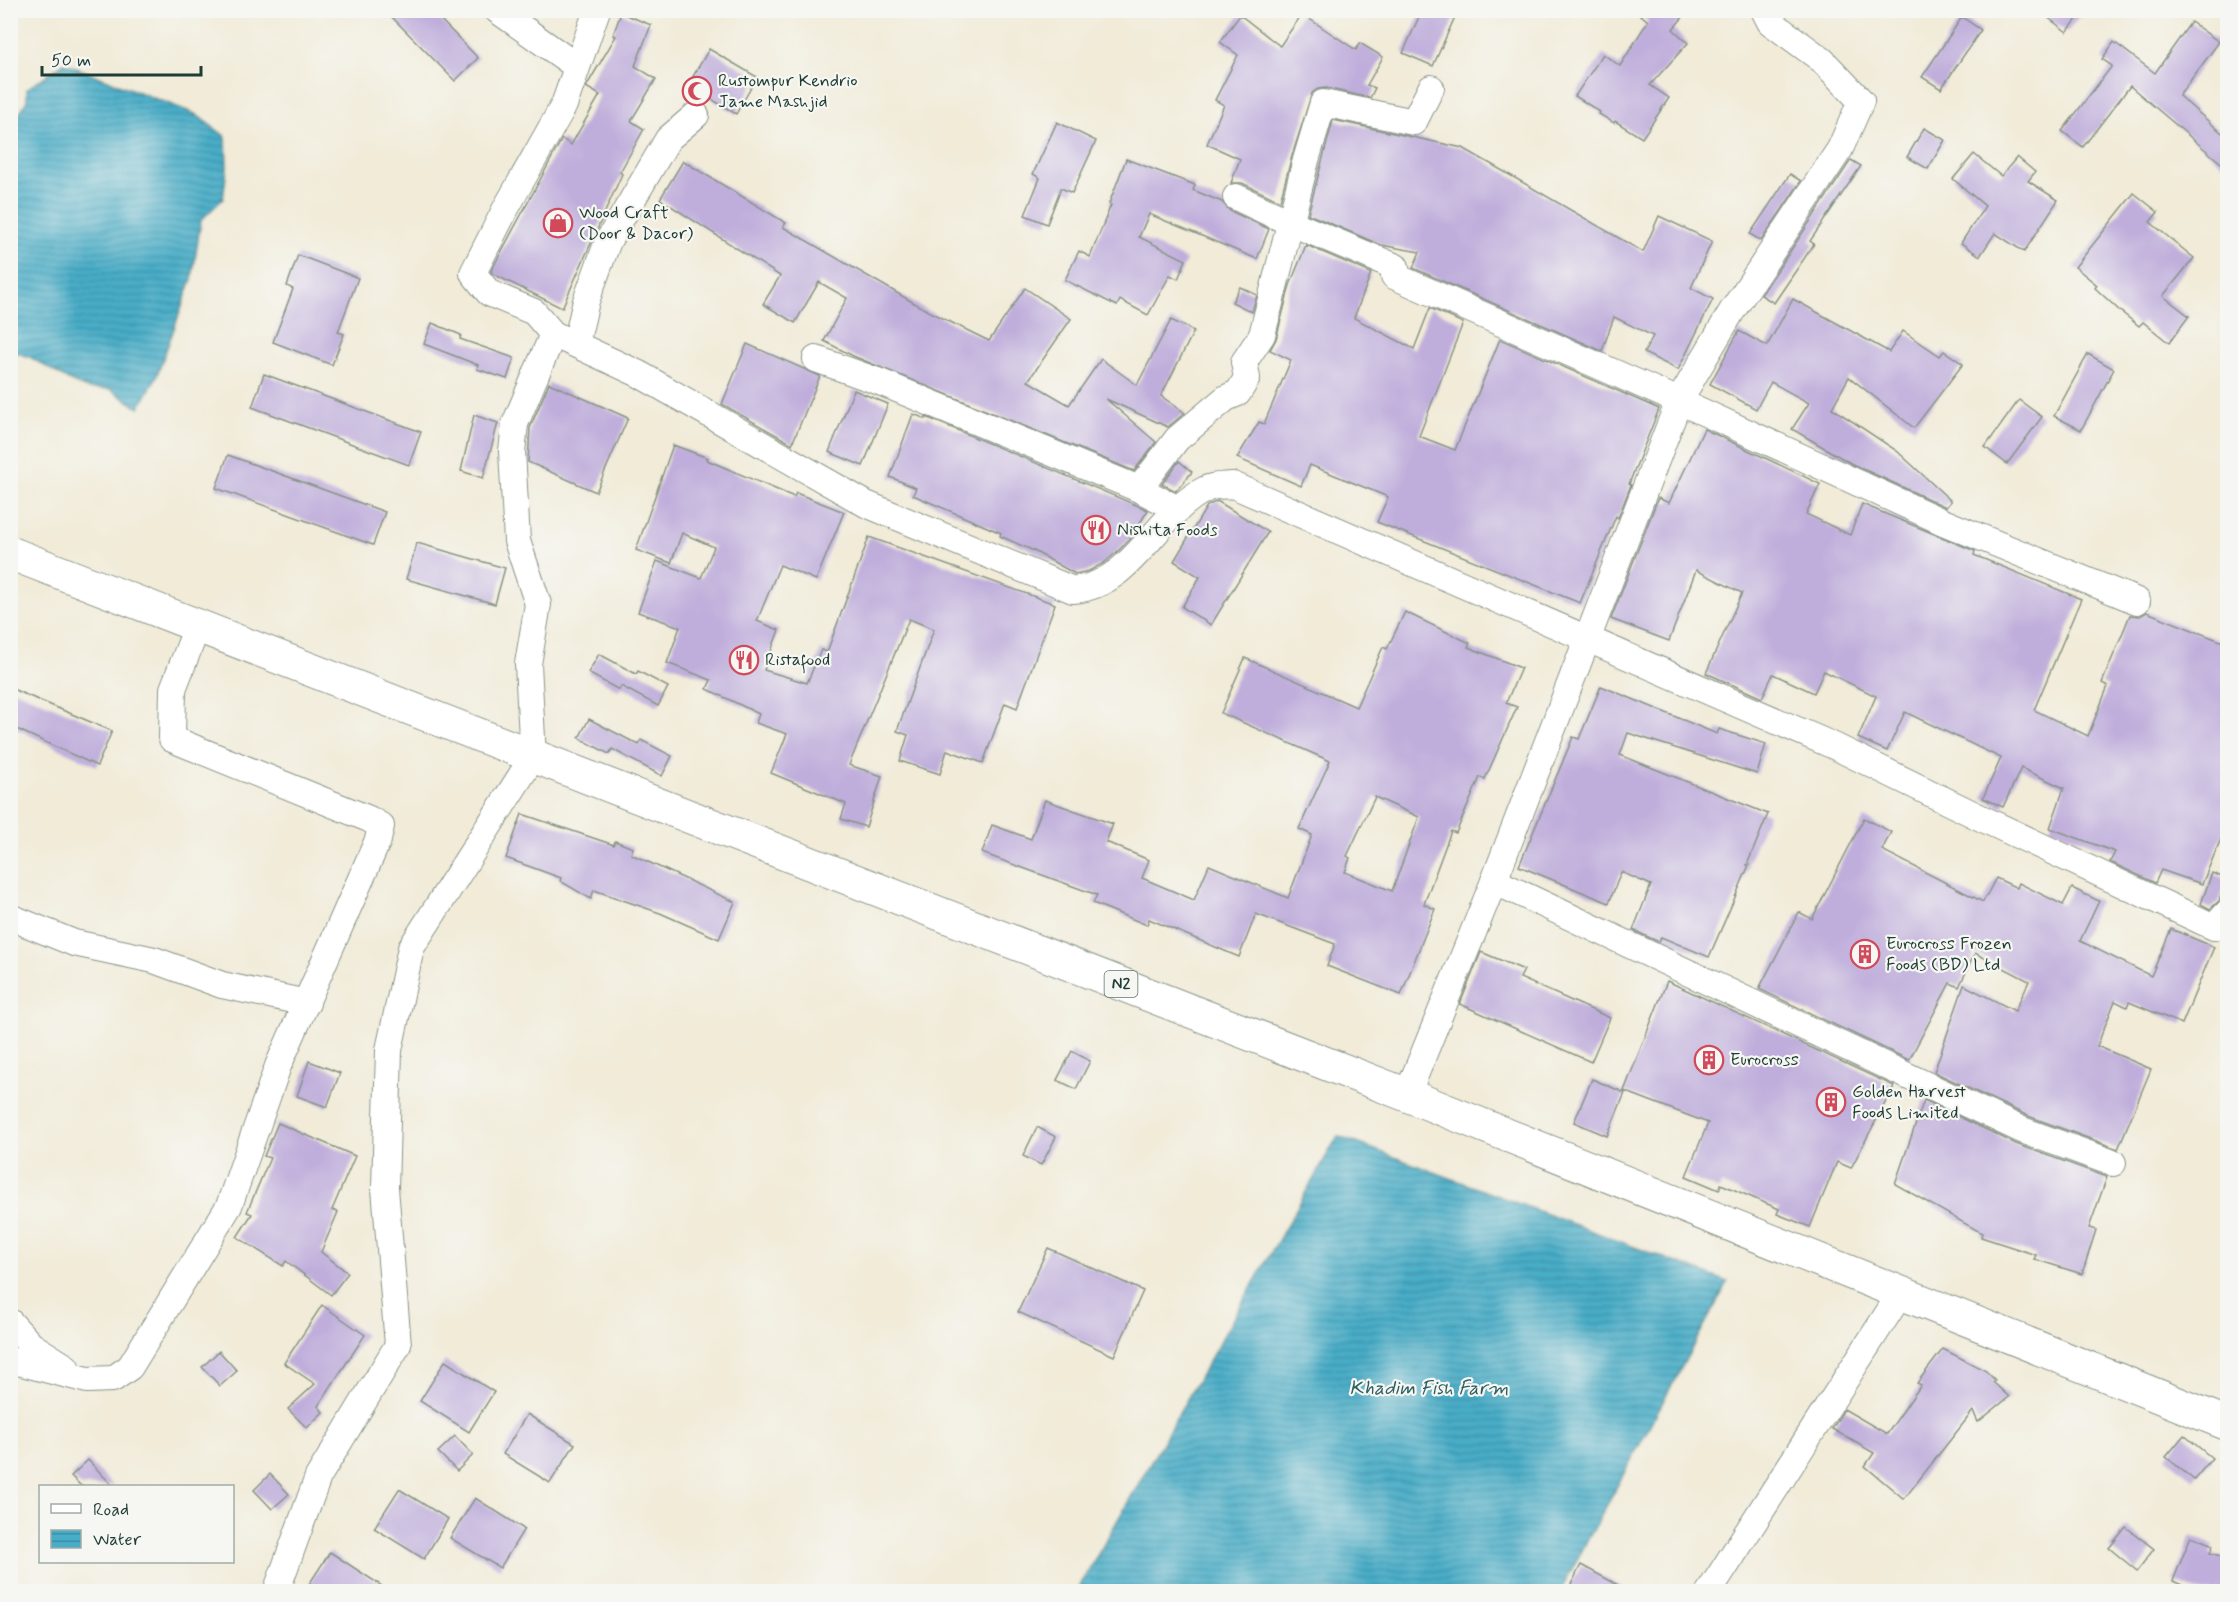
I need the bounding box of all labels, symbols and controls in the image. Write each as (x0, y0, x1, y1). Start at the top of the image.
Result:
scale bar (42, 39, 201, 77)
text: 50 m (51, 49, 91, 73)
place label: Rustompur Kendrio Jame Mashjid (718, 69, 858, 114)
mosque icon: Rustompur Kendrio Jame Mashjid (681, 75, 713, 107)
place label: Wood Craft (Door & Dacor) (579, 201, 694, 246)
shop icon: Wood Craft (Door & Dacor) (542, 207, 574, 239)
restaurant icon: Nishita Foods (1080, 514, 1112, 546)
place label: Nishita Foods (1117, 518, 1218, 542)
restaurant icon: Ristafood (728, 644, 760, 676)
place label: Ristafood (765, 648, 830, 674)
place label: Eurocross Frozen Foods (BD) Ltd (1886, 932, 2012, 977)
building icon: Eurocross Frozen Foods (BD) Ltd (1849, 938, 1881, 970)
road number: N2 (1104, 971, 1138, 997)
building icon: Eurocross (1693, 1044, 1725, 1076)
place label: Eurocross (1730, 1048, 1799, 1072)
place label: Golden Harvest Foods Limited (1852, 1080, 1967, 1125)
building icon: Golden Harvest Foods Limited (1815, 1086, 1847, 1118)
water label: Khadim Fish Farm (1349, 1375, 1509, 1402)
legend (39, 1485, 234, 1563)
text: Road (93, 1498, 129, 1522)
text: Water (93, 1528, 142, 1552)

